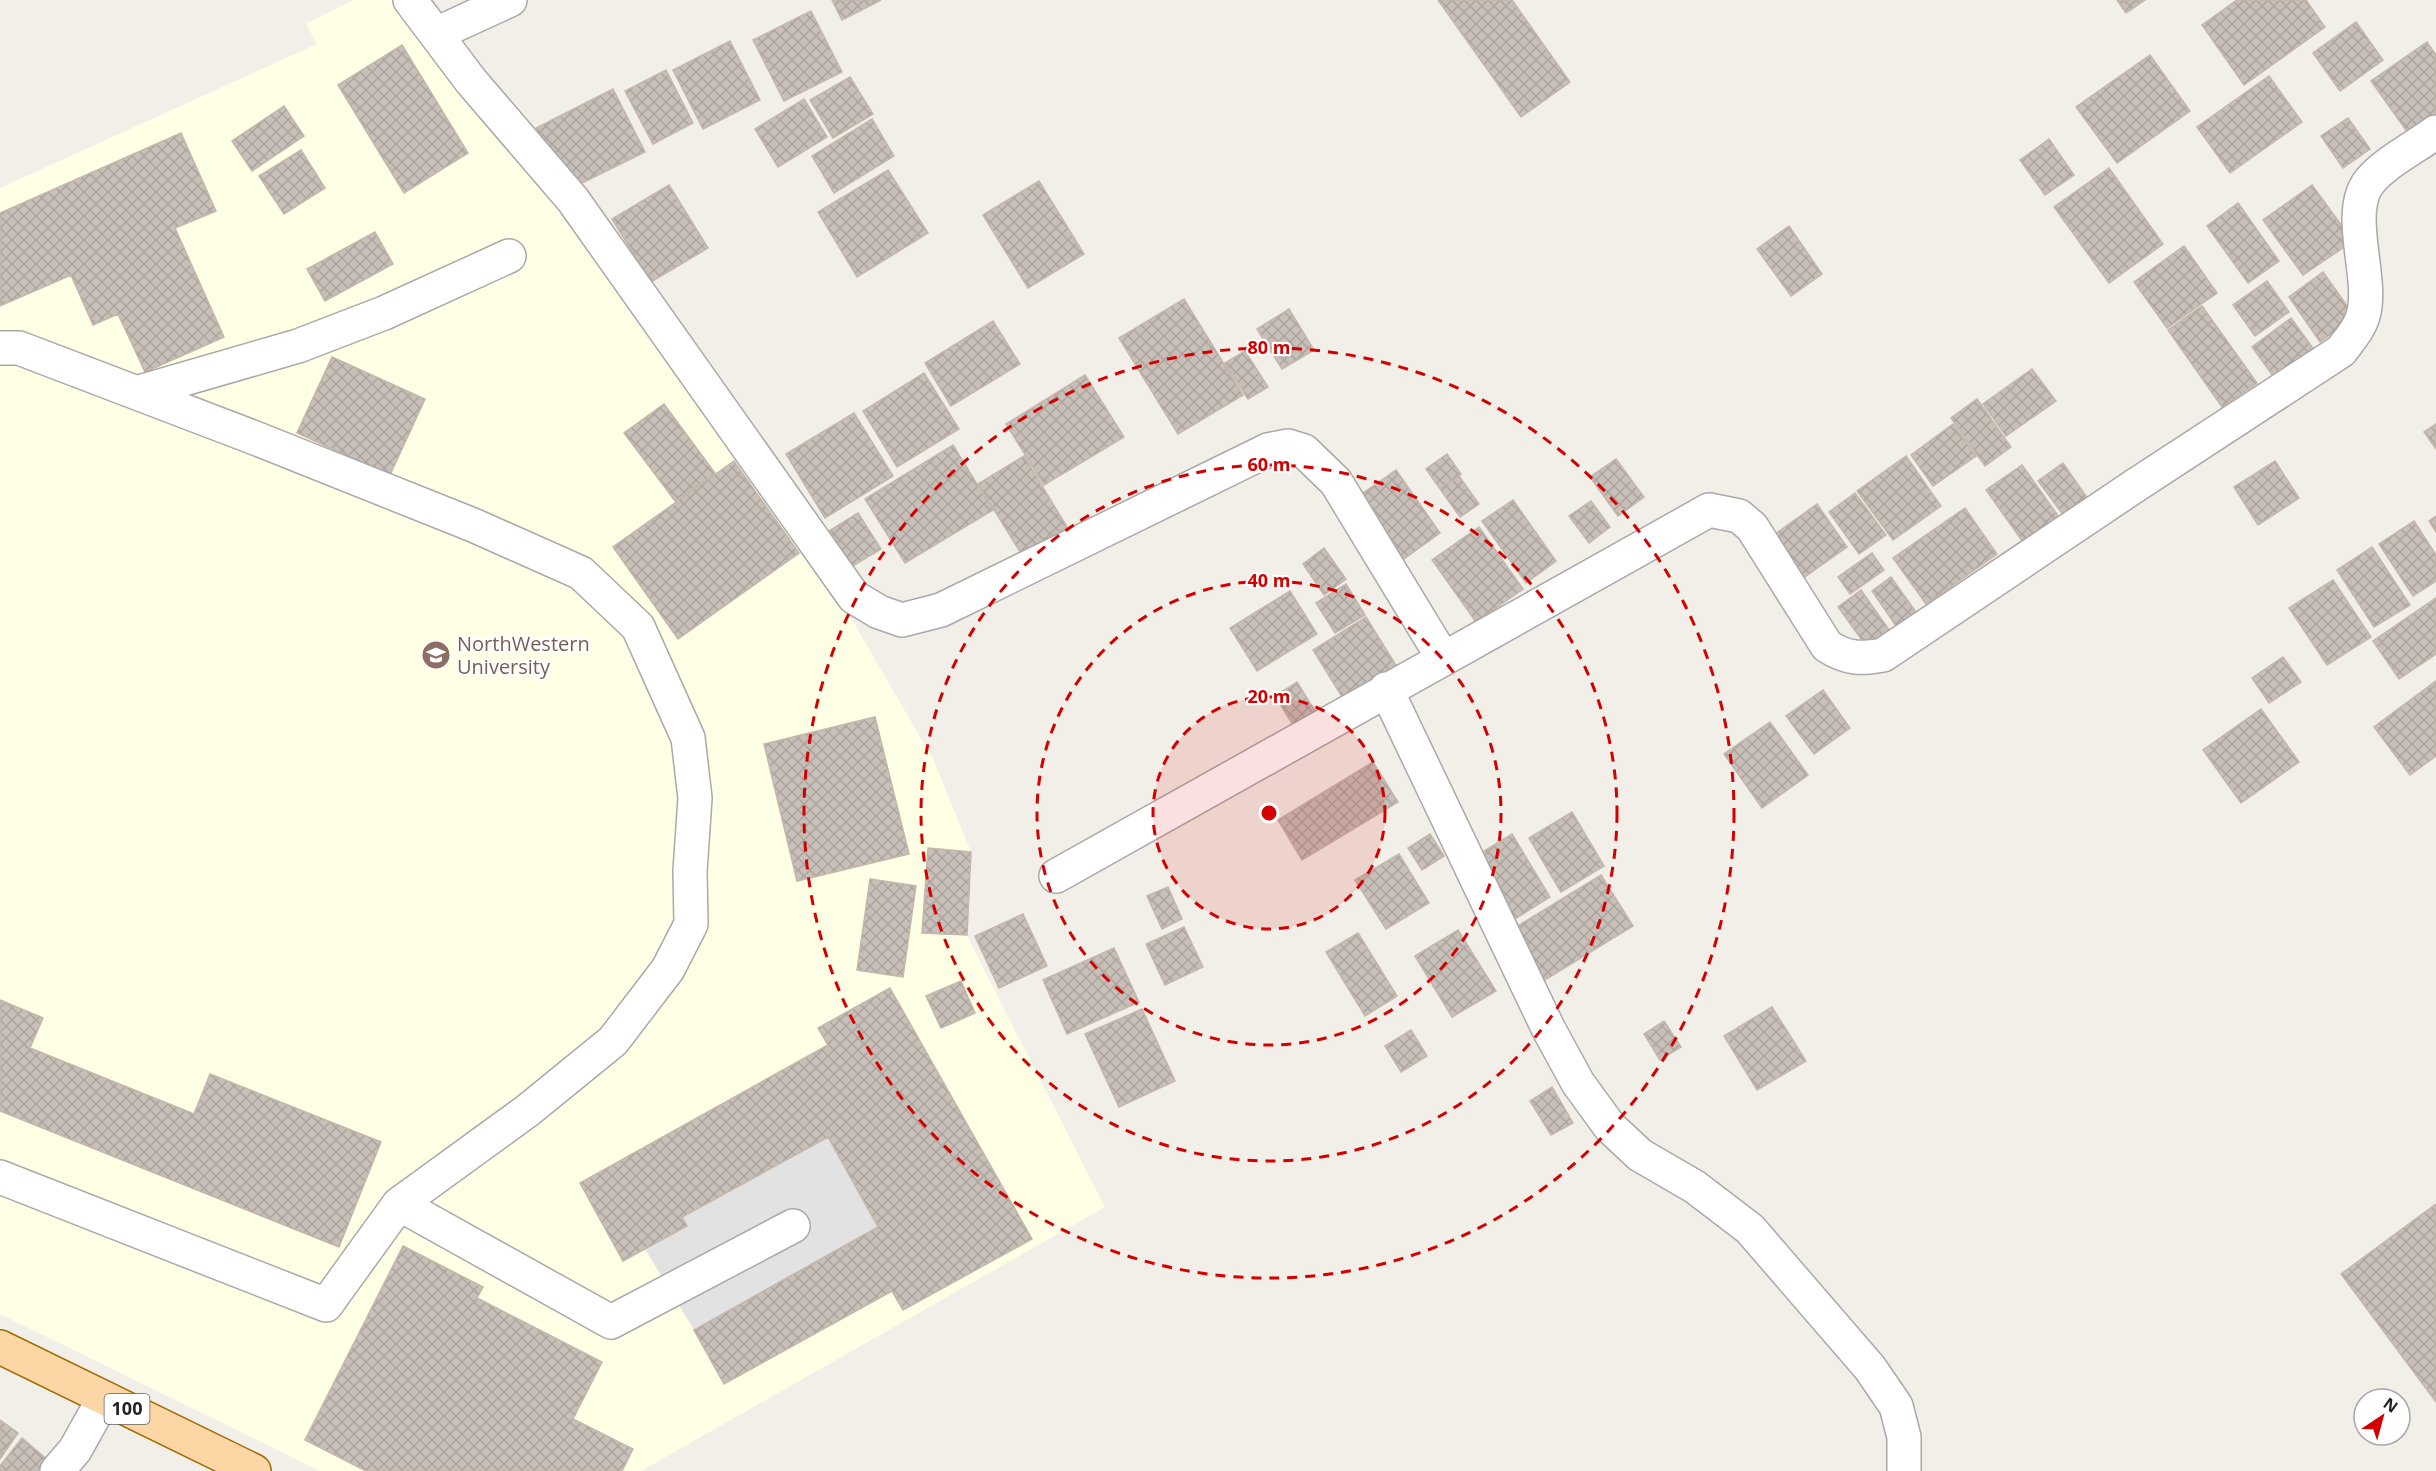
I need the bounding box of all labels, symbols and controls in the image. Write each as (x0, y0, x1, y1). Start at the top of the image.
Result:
text: 80 m (1248, 335, 1290, 359)
text: 60 m (1248, 452, 1290, 476)
text: 40 m (1248, 568, 1290, 592)
place label: NorthWestern University (457, 630, 590, 680)
school or university icon: NorthWestern University (420, 639, 452, 671)
text: 20 m (1248, 684, 1290, 708)
centre of rings (1259, 803, 1279, 823)
north arrow (2352, 1387, 2412, 1447)
text: N (2379, 1392, 2403, 1418)
road number: 100 (104, 1394, 150, 1424)

